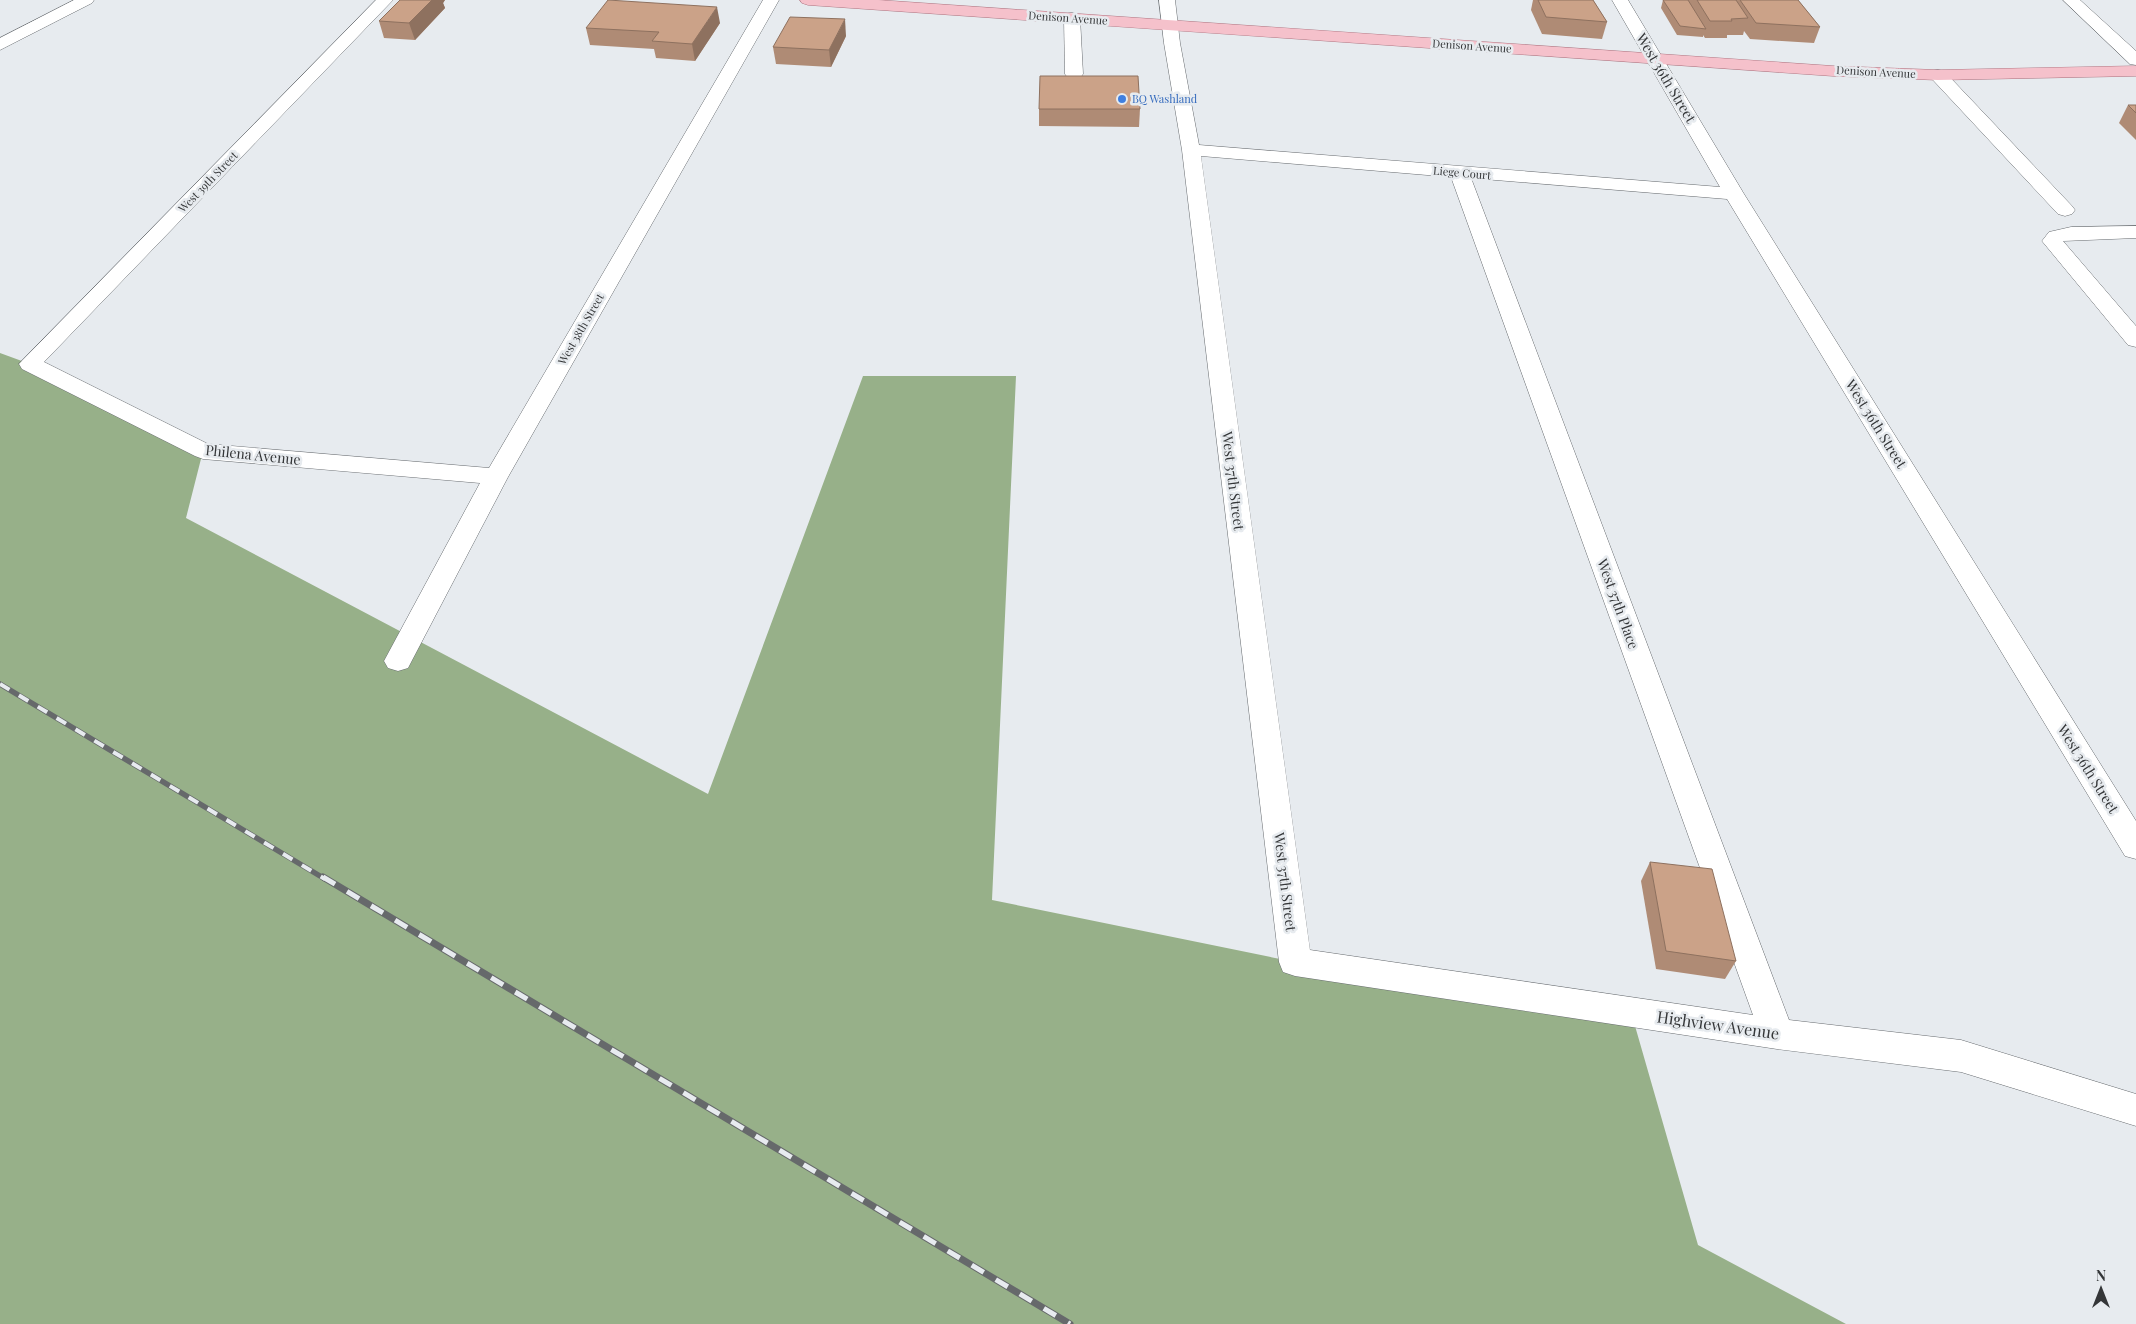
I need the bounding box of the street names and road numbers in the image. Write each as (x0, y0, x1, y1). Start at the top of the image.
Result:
street label: Denison Avenue (1028, 7, 1109, 28)
street label: West 36th Street (1632, 29, 1701, 127)
street label: Denison Avenue (1432, 35, 1513, 56)
street label: Denison Avenue (1836, 62, 1917, 81)
street label: West 39th Street (174, 148, 241, 216)
street label: Liege Court (1432, 163, 1492, 183)
street label: West 38th Street (554, 291, 607, 368)
street label: West 36th Street (1841, 375, 1912, 473)
street label: West 37th Street (1218, 429, 1249, 533)
street label: Philena Avenue (204, 440, 302, 469)
street label: West 37th Place (1593, 555, 1644, 652)
street label: West 36th Street (2053, 720, 2124, 818)
street label: West 37th Street (1270, 830, 1301, 934)
street label: Highview Avenue (1656, 1006, 1781, 1043)

